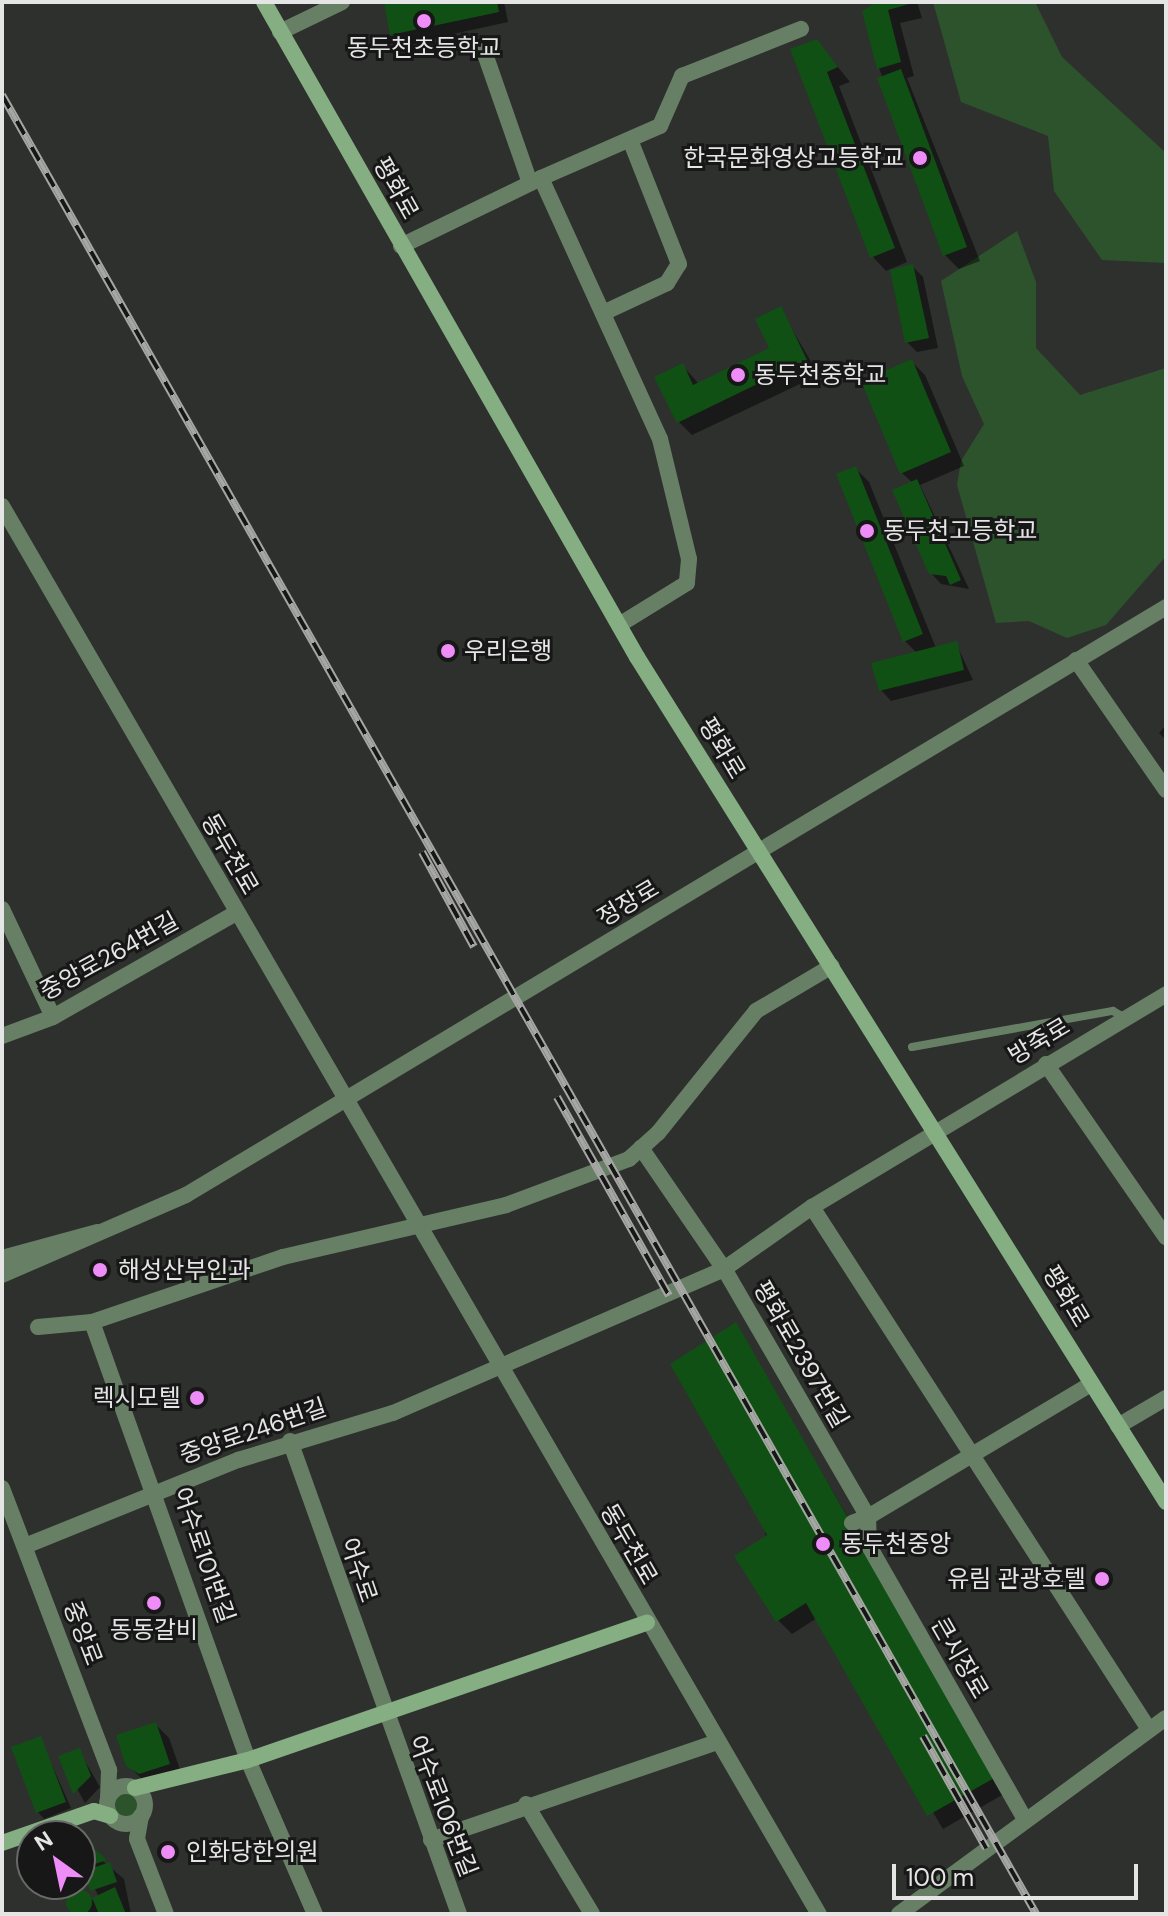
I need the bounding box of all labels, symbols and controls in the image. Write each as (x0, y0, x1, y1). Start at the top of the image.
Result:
marker: 동두천초등학교 (415, 12, 433, 30)
place label: 동두천초등학교 (347, 34, 501, 62)
place label: 한국문화영상고등학교 (683, 144, 904, 172)
marker: 한국문화영상고등학교 (911, 149, 929, 167)
street label: 평화로 (367, 152, 425, 224)
place label: 동두천중학교 (754, 361, 886, 389)
marker: 동두천중학교 (729, 366, 747, 384)
place label: 동두천고등학교 (883, 517, 1038, 545)
marker: 동두천고등학교 (858, 522, 876, 540)
place label: 우리은행 (464, 637, 552, 665)
marker: 우리은행 (439, 642, 457, 660)
street label: 평화로 (693, 712, 751, 784)
street label: 동두천로 (195, 809, 265, 899)
street label: 정장로 (592, 874, 664, 932)
street label: 중앙로264번길 (35, 906, 183, 1006)
street label: 방죽로 (1003, 1012, 1075, 1070)
place label: 해성산부인과 (118, 1256, 250, 1284)
marker: 해성산부인과 (89, 1259, 111, 1281)
street label: 평화로 (1037, 1260, 1095, 1332)
street label: 평화로2397번길 (747, 1275, 855, 1433)
place label: 렉시모텔 (93, 1384, 181, 1412)
marker: 렉시모텔 (188, 1389, 206, 1407)
street label: 중앙로246번길 (176, 1392, 330, 1470)
street label: 어수로101번길 (167, 1483, 241, 1627)
street label: 동두천로 (594, 1499, 664, 1589)
place label: 동두천중앙 (841, 1530, 951, 1558)
marker: 동두천중앙 (812, 1533, 834, 1555)
street label: 어수로 (335, 1534, 383, 1606)
place label: 유림 관광호텔 (947, 1565, 1086, 1593)
marker: 유림 관광호텔 (1093, 1570, 1111, 1588)
marker: 동동갈비 (145, 1594, 163, 1612)
street label: 중앙로 (58, 1597, 108, 1669)
street label: 큰시장로 (925, 1613, 995, 1703)
place label: 동동갈비 (110, 1616, 198, 1644)
street label: 어수로106번길 (403, 1731, 483, 1881)
north arrow (16, 1820, 96, 1900)
text: N (29, 1825, 58, 1858)
place label: 인화당한의원 (186, 1838, 318, 1866)
marker: 인화당한의원 (157, 1841, 179, 1863)
scale bar (896, 1848, 1142, 1898)
text: 100 m (906, 1862, 974, 1893)

